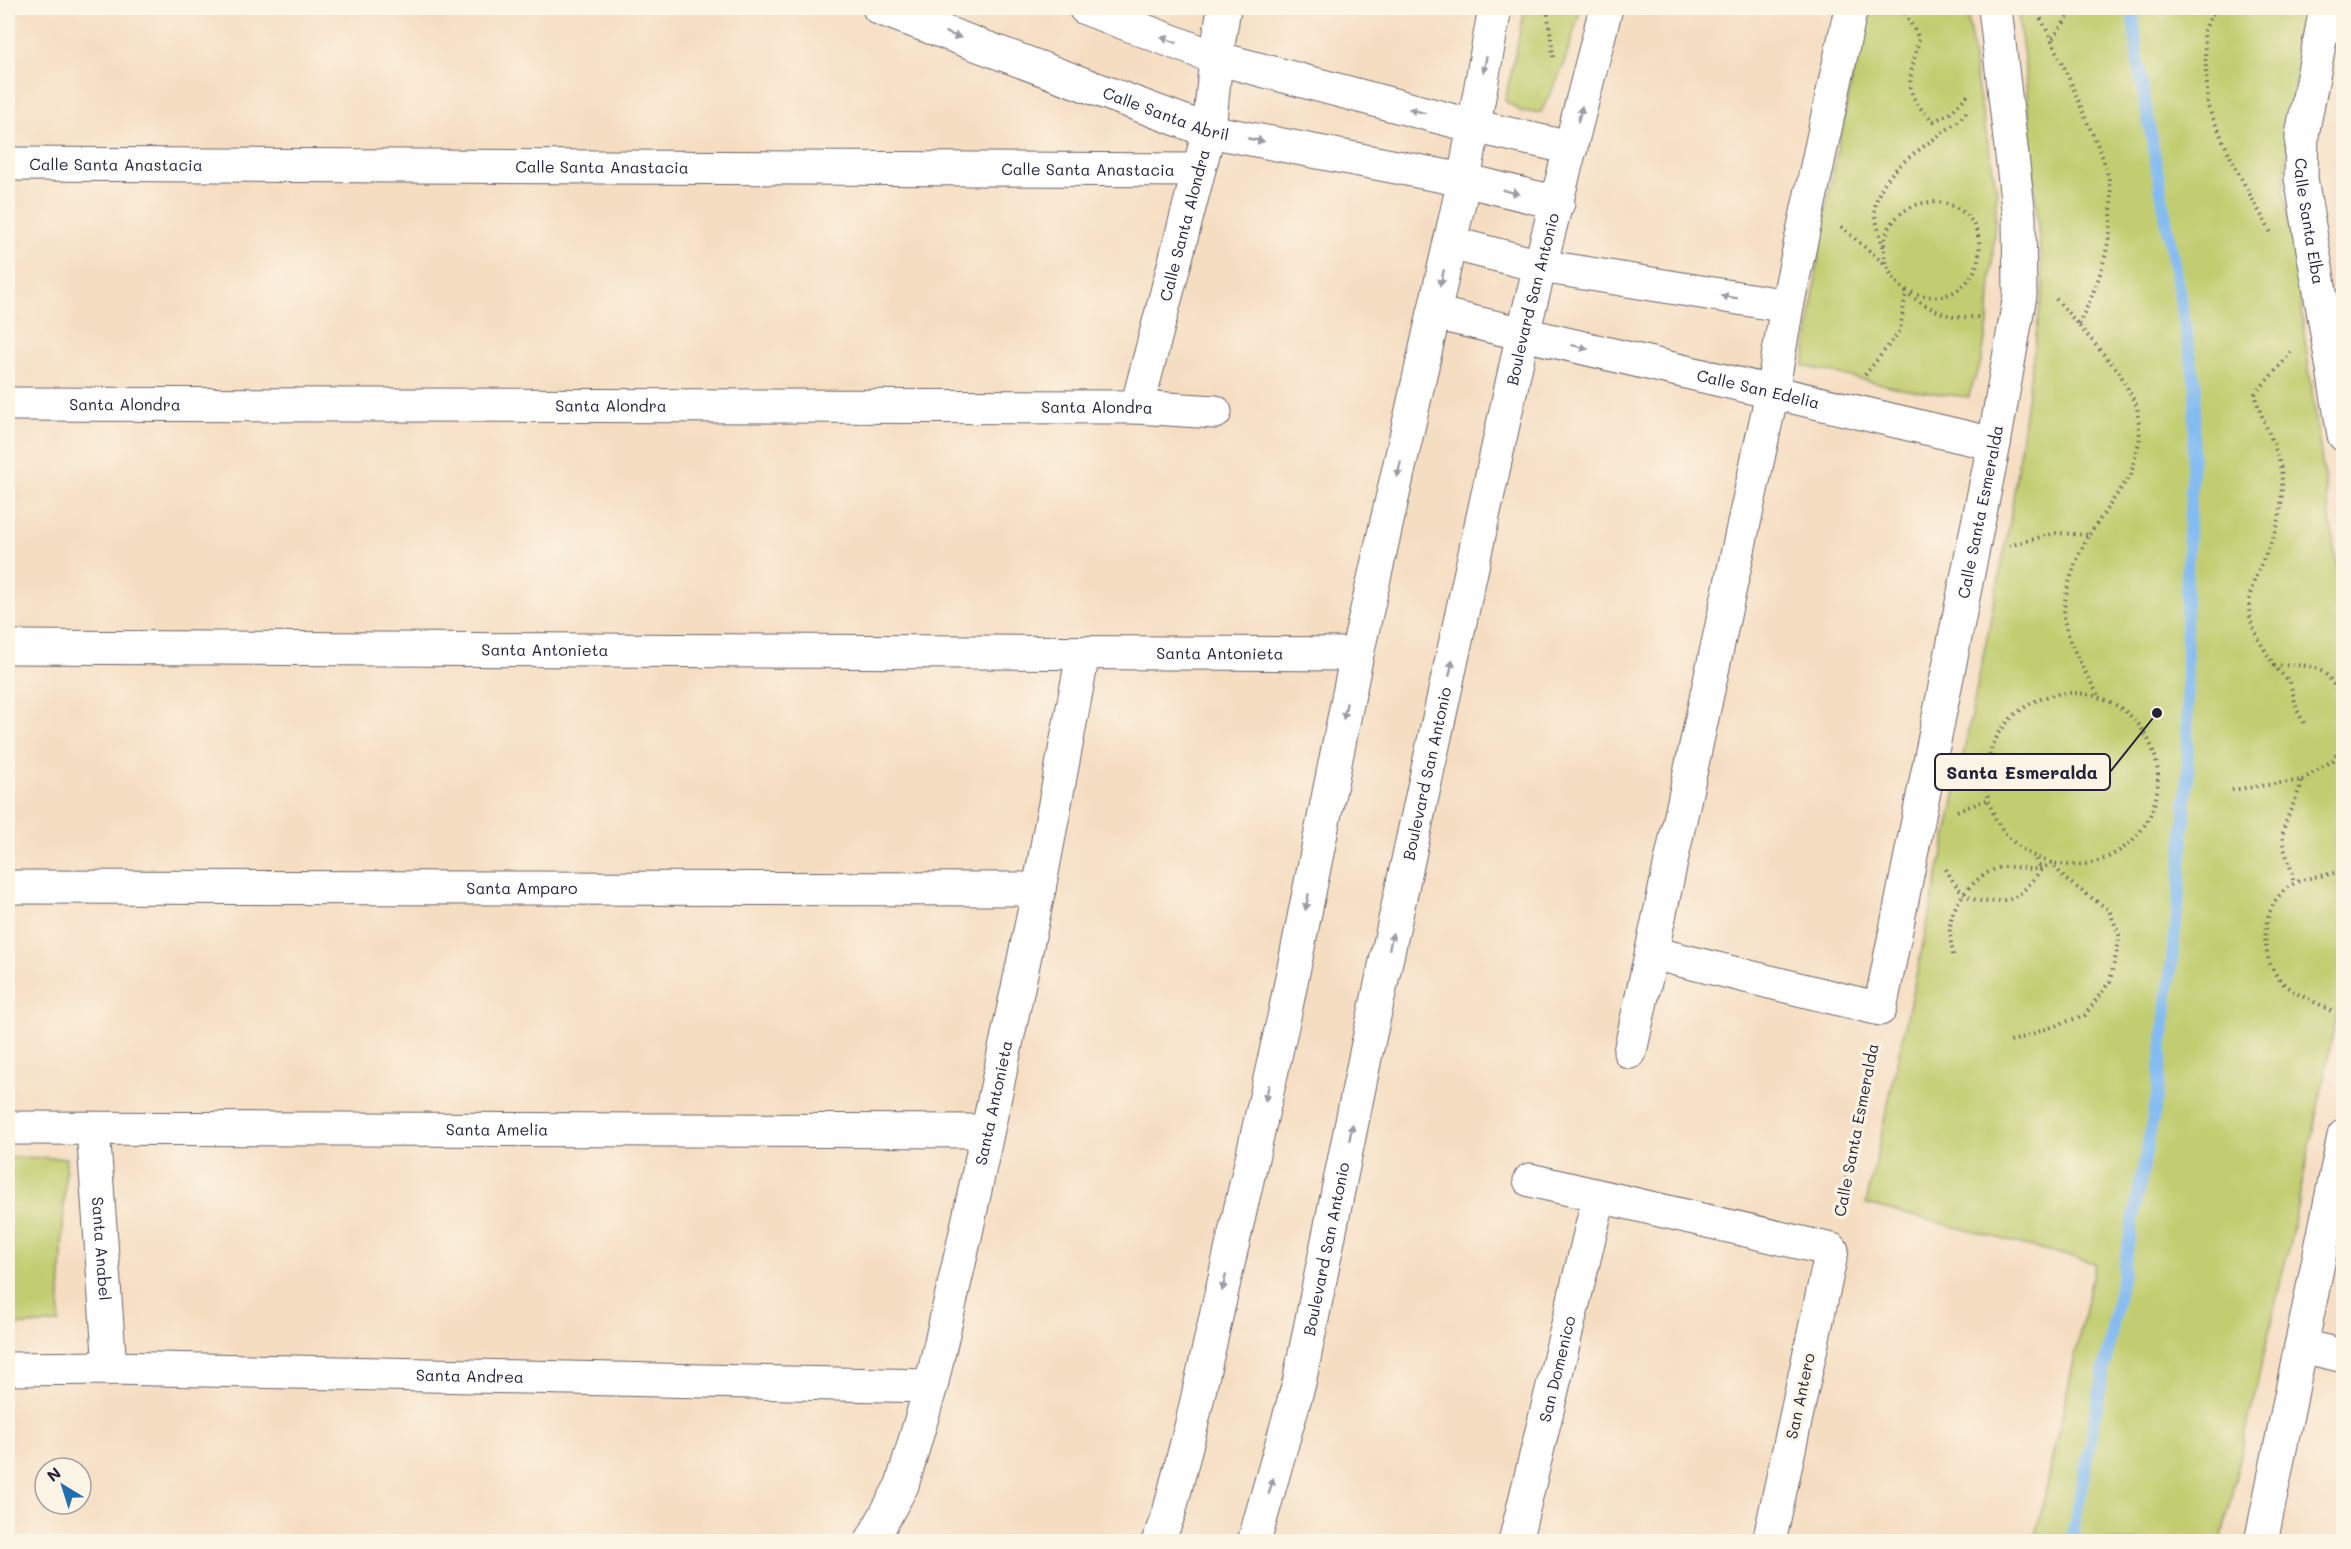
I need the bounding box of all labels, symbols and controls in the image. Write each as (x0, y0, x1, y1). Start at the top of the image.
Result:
one-way arrow (944, 31, 962, 41)
one-way arrow (1160, 35, 1178, 44)
one-way arrow (1480, 56, 1489, 75)
street label: Calle Santa Abril (1100, 81, 1231, 145)
one-way arrow (1575, 104, 1585, 123)
one-way arrow (1408, 106, 1426, 116)
one-way arrow (1247, 136, 1266, 145)
street label: Calle Santa Alondra (1154, 147, 1214, 303)
street label: Calle Santa Anastacia (29, 153, 203, 175)
street label: Calle Santa Anastacia (515, 156, 689, 177)
street label: Calle Santa Anastacia (1001, 158, 1175, 180)
street label: Calle Santa Elba (2291, 158, 2330, 286)
one-way arrow (1502, 187, 1520, 197)
street label: Boulevard San Antonio (1501, 211, 1563, 387)
one-way arrow (1437, 269, 1446, 288)
one-way arrow (1720, 292, 1739, 301)
one-way arrow (1571, 342, 1590, 352)
street label: Calle San Edelia (1695, 364, 1822, 413)
street label: Santa Alondra (69, 393, 181, 414)
street label: Santa Alondra (555, 394, 667, 416)
street label: Santa Alondra (1041, 396, 1154, 418)
street label: Calle Santa Esmeralda (1952, 423, 2007, 600)
one-way arrow (1393, 459, 1403, 478)
street label: Santa Antonieta (481, 638, 609, 660)
street label: Santa Antonieta (1156, 642, 1284, 664)
one-way arrow (1447, 659, 1456, 678)
street label: Boulevard San Antonio (1397, 685, 1456, 862)
one-way arrow (1340, 702, 1349, 721)
callout: Santa Esmeralda (1935, 754, 2110, 790)
text: Santa Esmeralda (1946, 760, 2098, 784)
street label: Santa Amparo (466, 877, 578, 898)
one-way arrow (1302, 893, 1311, 912)
one-way arrow (1387, 931, 1396, 950)
street label: Santa Antonieta (970, 1038, 1017, 1167)
street label: Calle Santa Esmeralda (1828, 1041, 1883, 1218)
one-way arrow (1261, 1084, 1271, 1102)
street label: Santa Amelia (446, 1118, 548, 1140)
one-way arrow (1347, 1122, 1356, 1141)
street label: Boulevard San Antonio (1298, 1160, 1354, 1338)
street label: Santa Anabel (88, 1196, 116, 1301)
one-way arrow (1218, 1274, 1228, 1293)
street label: San Domenico (1534, 1314, 1580, 1424)
street label: San Antero (1780, 1351, 1819, 1441)
street label: Santa Andrea (416, 1364, 524, 1387)
north arrow (33, 1456, 93, 1516)
text: N (42, 1462, 65, 1486)
one-way arrow (1267, 1476, 1276, 1494)

